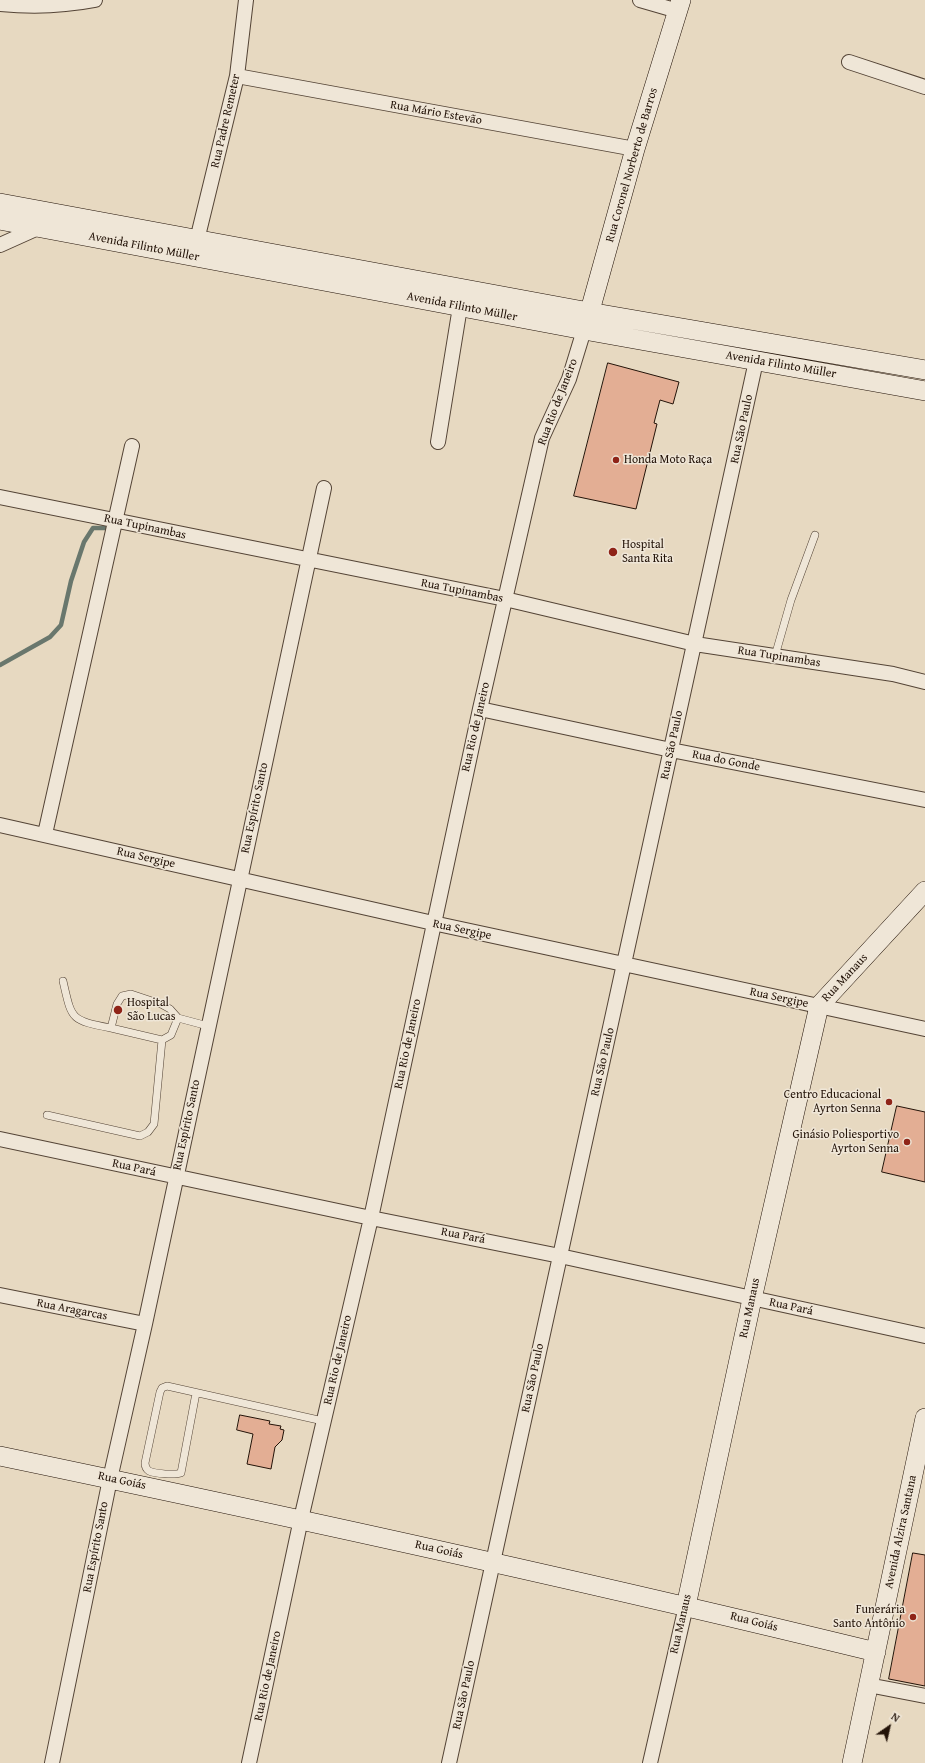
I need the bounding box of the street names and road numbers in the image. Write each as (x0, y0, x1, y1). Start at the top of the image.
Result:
street label: Rua Padre Remeter (208, 73, 244, 169)
street label: Rua Coronel Norberto de Barros (603, 86, 661, 244)
street label: Rua Mário Estevão (389, 98, 483, 128)
street label: Avenida Filinto Müller (88, 229, 200, 265)
street label: Avenida Filinto Müller (406, 289, 518, 325)
street label: Avenida Filinto Müller (725, 348, 837, 382)
street label: Rua Rio de Janeiro (535, 357, 581, 447)
street label: Rua São Paulo (728, 393, 756, 465)
street label: Rua Tupinambas (103, 511, 187, 543)
street label: Rua Tupinambas (420, 576, 504, 606)
street label: Rua Tupinambas (737, 643, 821, 671)
street label: Rua Rio de Janeiro (459, 681, 493, 773)
street label: Rua São Paulo (658, 709, 686, 781)
street label: Rua do Gonde (691, 747, 761, 775)
street label: Rua Espírito Santo (238, 761, 272, 855)
street label: Rua Sergipe (115, 844, 177, 872)
street label: Rua Sergipe (431, 917, 493, 943)
street label: Rua Manaus (819, 951, 871, 1005)
street label: Rua Sergipe (748, 985, 810, 1011)
street label: Rua Rio de Janeiro (391, 998, 425, 1090)
street label: Rua São Paulo (588, 1026, 618, 1098)
street label: Rua Espírito Santo (170, 1078, 204, 1172)
street label: Rua Pará (111, 1156, 157, 1180)
street label: Rua Pará (440, 1225, 486, 1247)
street label: Rua Manaus (737, 1277, 763, 1339)
street label: Rua Pará (768, 1295, 814, 1319)
street label: Rua Aragarcas (35, 1296, 109, 1324)
street label: Rua Rio de Janeiro (321, 1314, 355, 1406)
street label: Rua São Paulo (519, 1342, 547, 1414)
street label: Rua Goiás (97, 1469, 147, 1493)
street label: Avenida Alzira Santana (882, 1474, 920, 1590)
street label: Rua Espírito Santo (80, 1500, 112, 1594)
street label: Rua Goiás (414, 1538, 464, 1562)
street label: Rua Manaus (667, 1593, 695, 1655)
street label: Rua Goiás (729, 1609, 779, 1635)
street label: Rua Rio de Janeiro (251, 1630, 285, 1722)
street label: Rua São Paulo (450, 1659, 478, 1731)

